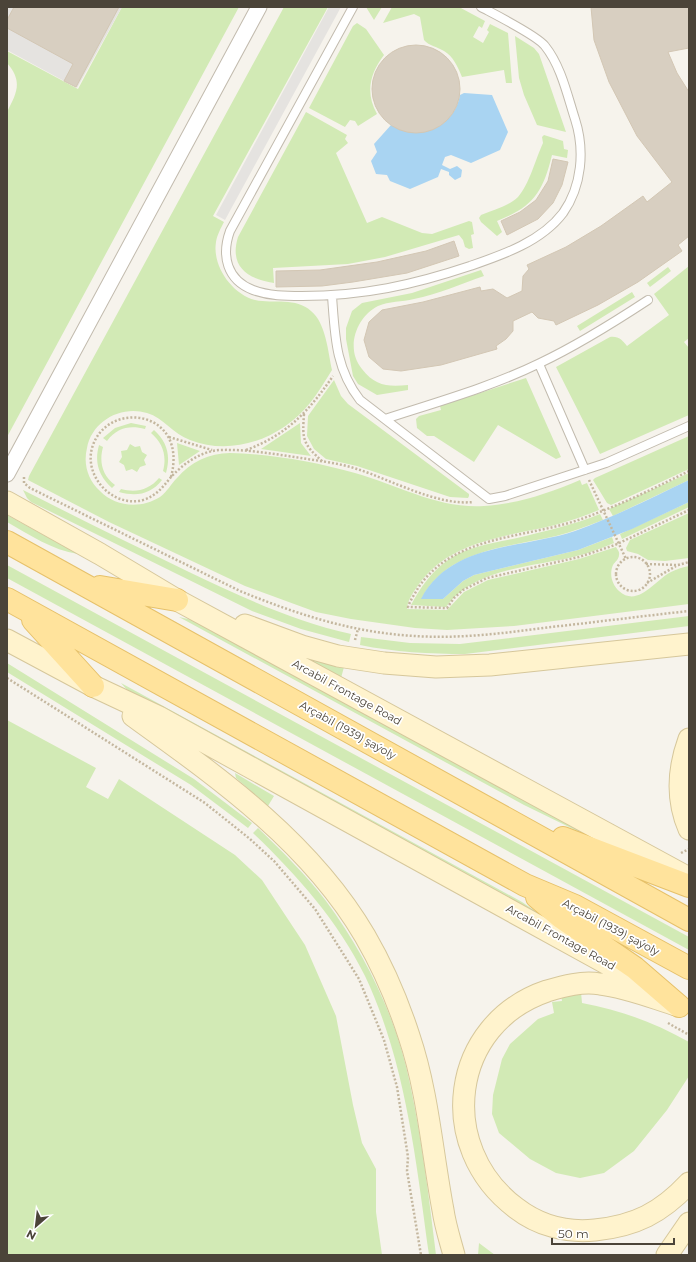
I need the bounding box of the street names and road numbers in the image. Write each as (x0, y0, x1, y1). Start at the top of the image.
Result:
street label: Arcabil Frontage Road (290, 656, 404, 728)
street label: Arçabil (1939) şaýoly (297, 698, 399, 762)
street label: Arçabil (1939) şaýoly (560, 895, 662, 959)
street label: Arcabil Frontage Road (504, 901, 618, 973)

